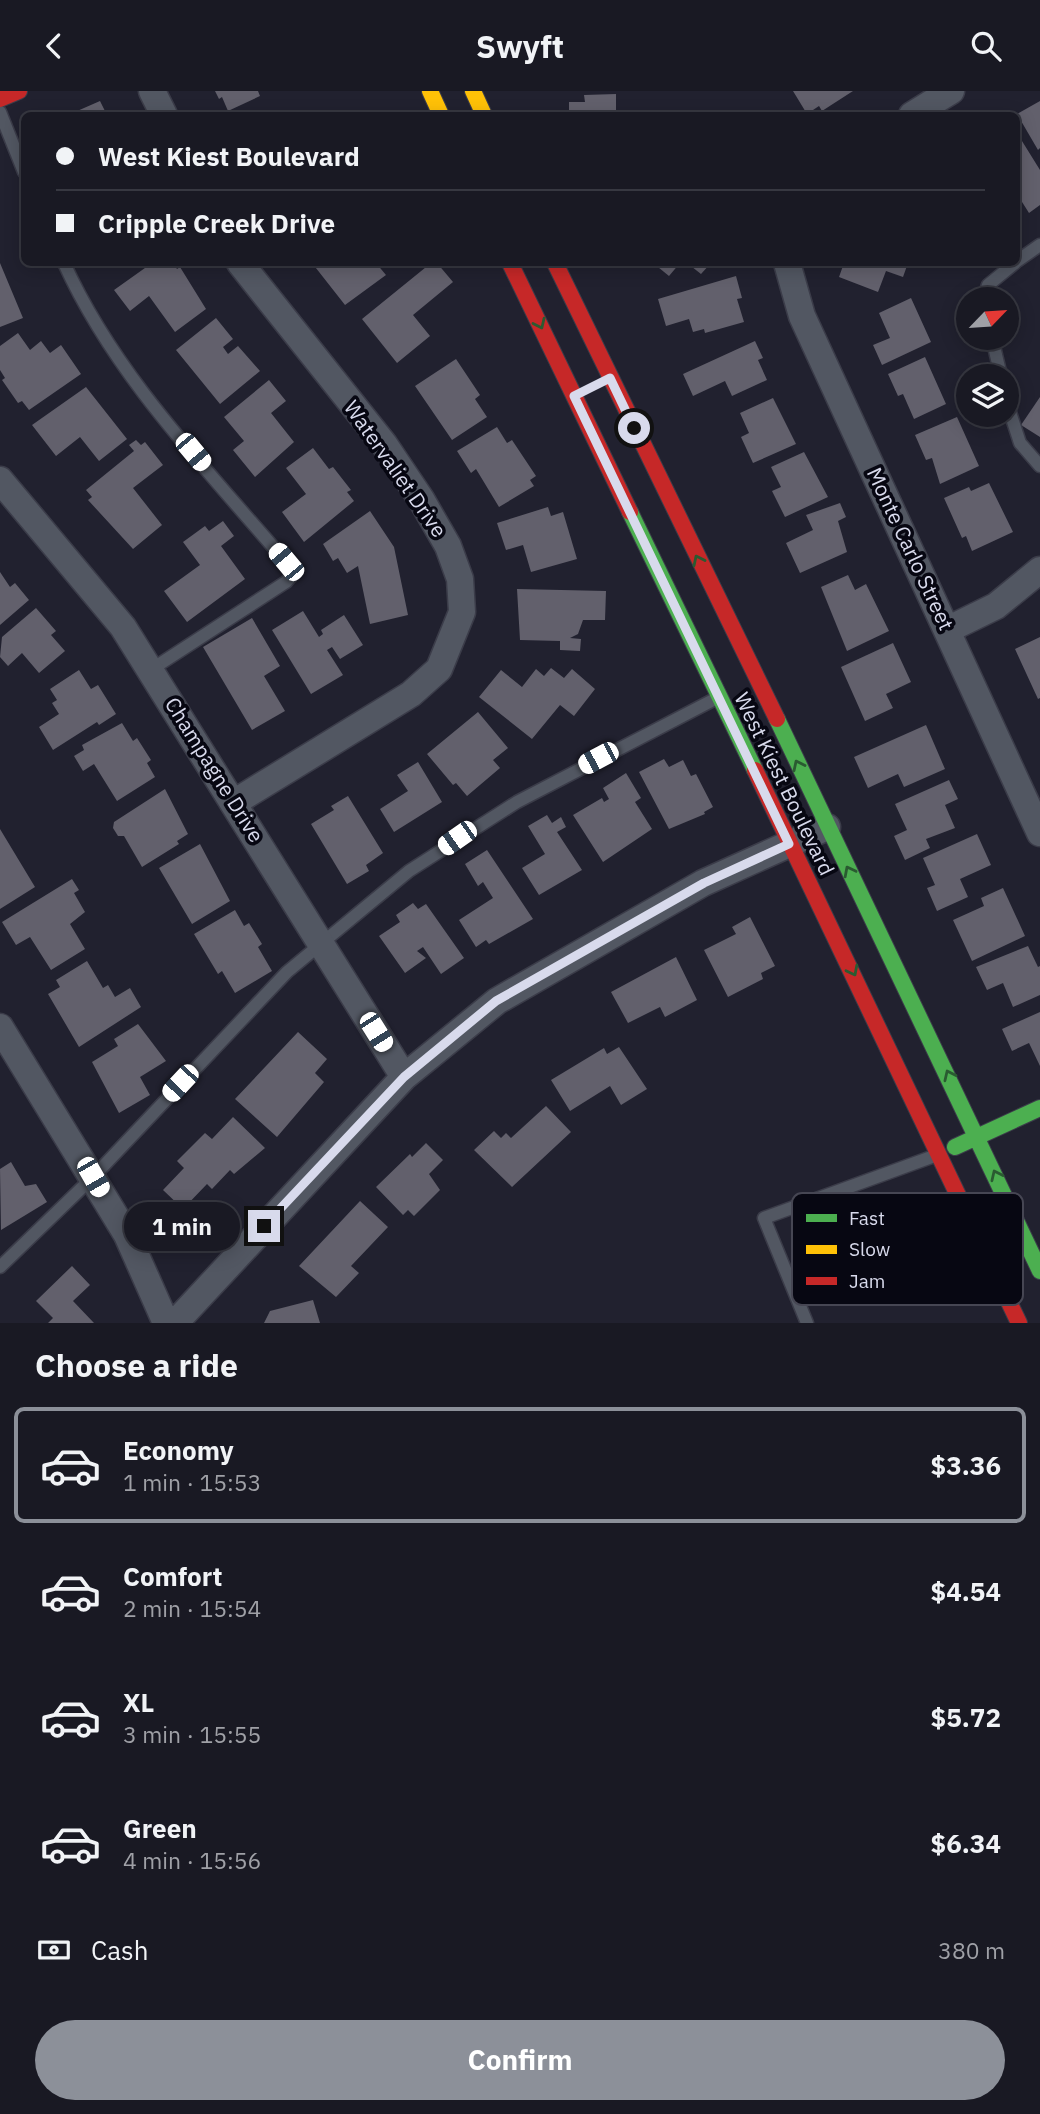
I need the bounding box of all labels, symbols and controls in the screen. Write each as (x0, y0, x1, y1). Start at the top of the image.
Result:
text: Swyft (476, 25, 564, 67)
icon: back (35, 27, 73, 65)
icon: search (967, 27, 1005, 65)
text: West Kiest Boulevard (98, 139, 360, 173)
text: Cripple Creek Drive (98, 206, 335, 240)
north arrow (956, 287, 1018, 350)
map controls (956, 287, 1019, 427)
one-way arrow (531, 317, 545, 329)
button: layers (956, 364, 1019, 427)
street label: Watervaliet Drive (338, 394, 454, 543)
route start (618, 412, 650, 444)
car (172, 429, 215, 475)
street label: Monte Carlo Street (861, 463, 961, 634)
car (265, 539, 308, 585)
one-way arrow (693, 555, 707, 567)
street label: West Kiest Boulevard (728, 687, 841, 880)
street label: Champagne Drive (159, 692, 271, 847)
car (575, 739, 622, 777)
one-way arrow (792, 760, 806, 772)
car (434, 817, 481, 859)
one-way arrow (844, 865, 858, 878)
one-way arrow (844, 964, 858, 976)
car (356, 1009, 397, 1055)
car (158, 1060, 203, 1106)
one-way arrow (943, 1070, 957, 1082)
car (74, 1154, 113, 1200)
one-way arrow (990, 1170, 1004, 1182)
legend (792, 1193, 1023, 1305)
callout: 1 min (124, 1201, 240, 1251)
text: Fast (849, 1206, 885, 1230)
route end (248, 1210, 280, 1242)
text: 1 min (152, 1211, 212, 1241)
text: Slow (849, 1237, 890, 1261)
text: Jam (849, 1269, 885, 1293)
text: Choose a ride (35, 1344, 238, 1386)
text: Economy (123, 1433, 234, 1467)
icon: car (39, 1434, 102, 1497)
text: $3.36 (931, 1448, 1001, 1482)
text: 1 min · 15:53 (123, 1467, 261, 1497)
text: Comfort (123, 1559, 222, 1593)
icon: car (39, 1560, 102, 1623)
text: $4.54 (931, 1574, 1001, 1608)
text: 2 min · 15:54 (123, 1593, 261, 1623)
text: XL (123, 1685, 154, 1719)
icon: car (39, 1686, 102, 1749)
text: $5.72 (931, 1700, 1001, 1734)
text: 3 min · 15:55 (123, 1719, 261, 1749)
text: Green (123, 1811, 197, 1845)
icon: car (39, 1812, 102, 1875)
text: $6.34 (931, 1826, 1001, 1860)
text: 4 min · 15:56 (123, 1845, 261, 1875)
icon: cash (35, 1931, 73, 1969)
text: Cash (91, 1933, 148, 1967)
text: 380 m (938, 1935, 1005, 1965)
button: Confirm (35, 2020, 1005, 2100)

